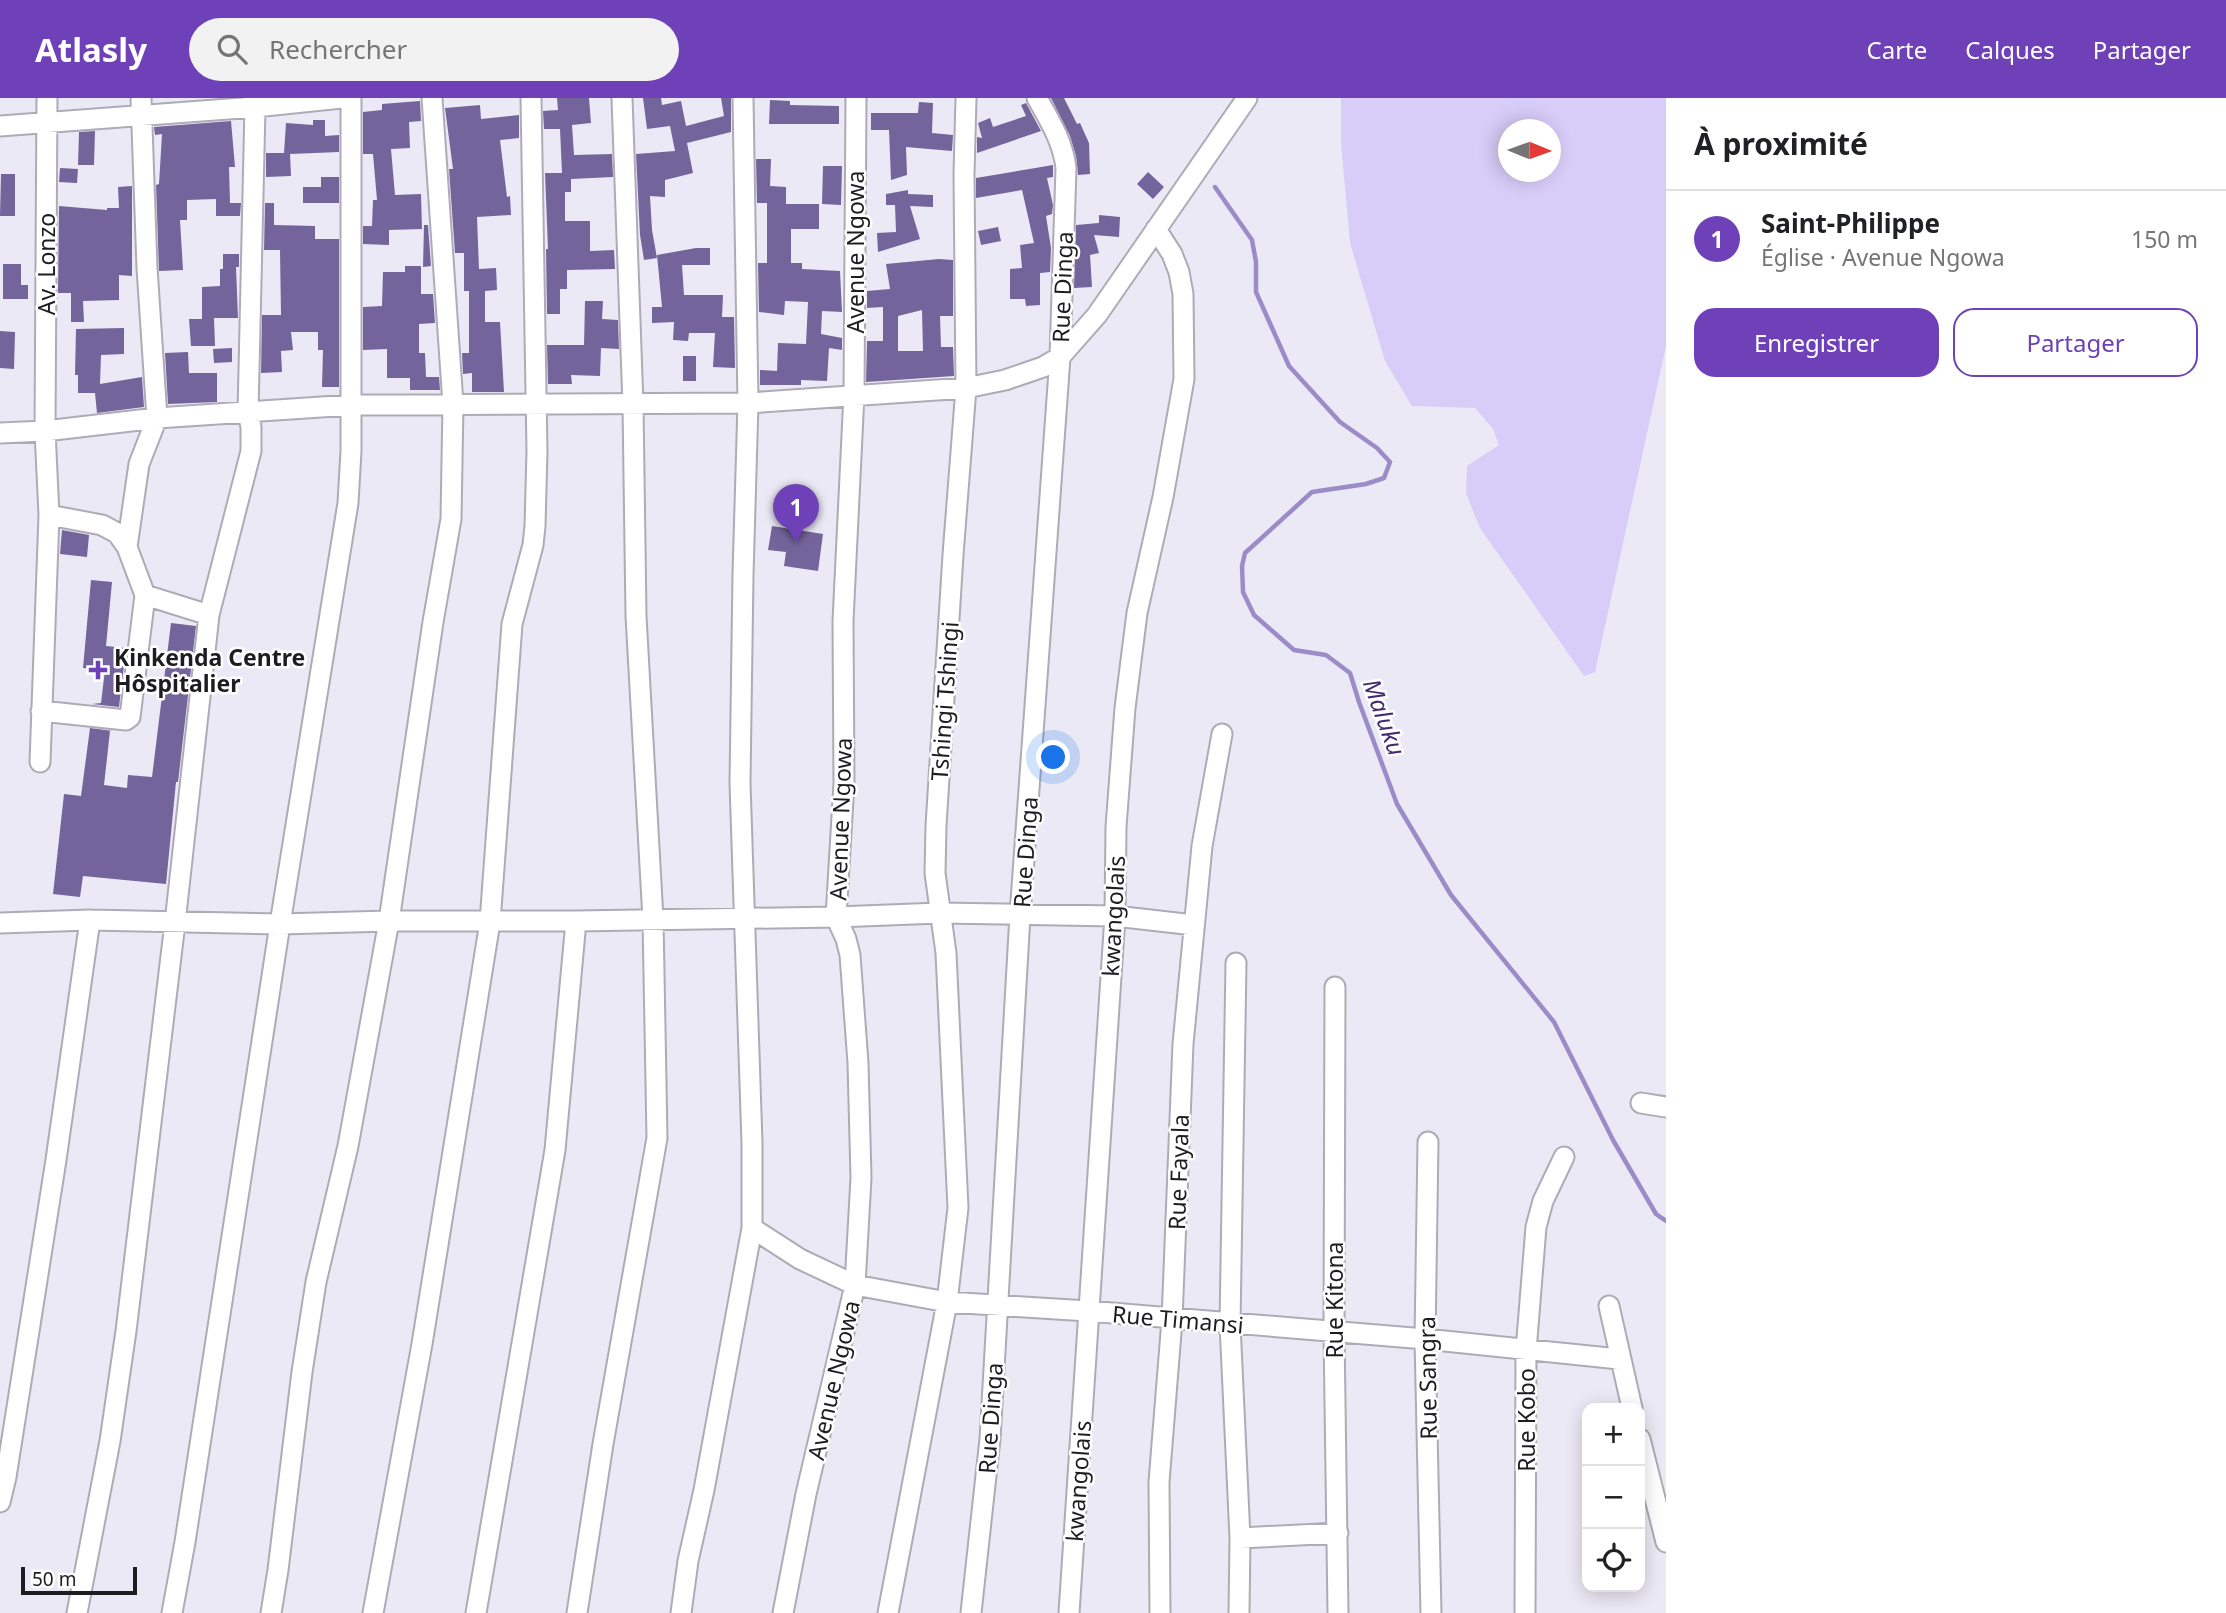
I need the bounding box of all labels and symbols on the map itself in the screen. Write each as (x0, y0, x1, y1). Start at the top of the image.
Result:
north arrow (1498, 119, 1561, 182)
street label: Avenue Ngowa (839, 171, 871, 333)
street label: Av. Lonzo (30, 213, 62, 315)
street label: Rue Dinga (1044, 231, 1080, 343)
pin: 1 (773, 484, 819, 542)
street label: Tshingi Tshingi (922, 620, 966, 782)
place label: Kinkenda Centre Hôspitalier (114, 641, 305, 699)
marker: Kinkenda Centre Hôspitalier (88, 660, 108, 680)
water label: Maluku (1356, 674, 1414, 760)
street label: Avenue Ngowa (821, 737, 859, 901)
your location (1036, 740, 1070, 774)
street label: Rue Dinga (1005, 795, 1045, 909)
street label: kwangolais (1094, 855, 1132, 977)
street label: Rue Fayala (1160, 1114, 1196, 1230)
street label: Rue Kitona (1318, 1242, 1350, 1358)
street label: Avenue Ngowa (799, 1297, 867, 1463)
street label: Rue Timansi (1111, 1297, 1245, 1341)
street label: Rue Sangra (1410, 1316, 1444, 1440)
street label: Rue Dinga (970, 1361, 1010, 1475)
street label: Rue Kobo (1510, 1368, 1542, 1472)
street label: kwangolais (1058, 1419, 1098, 1543)
scale bar (21, 1564, 136, 1596)

